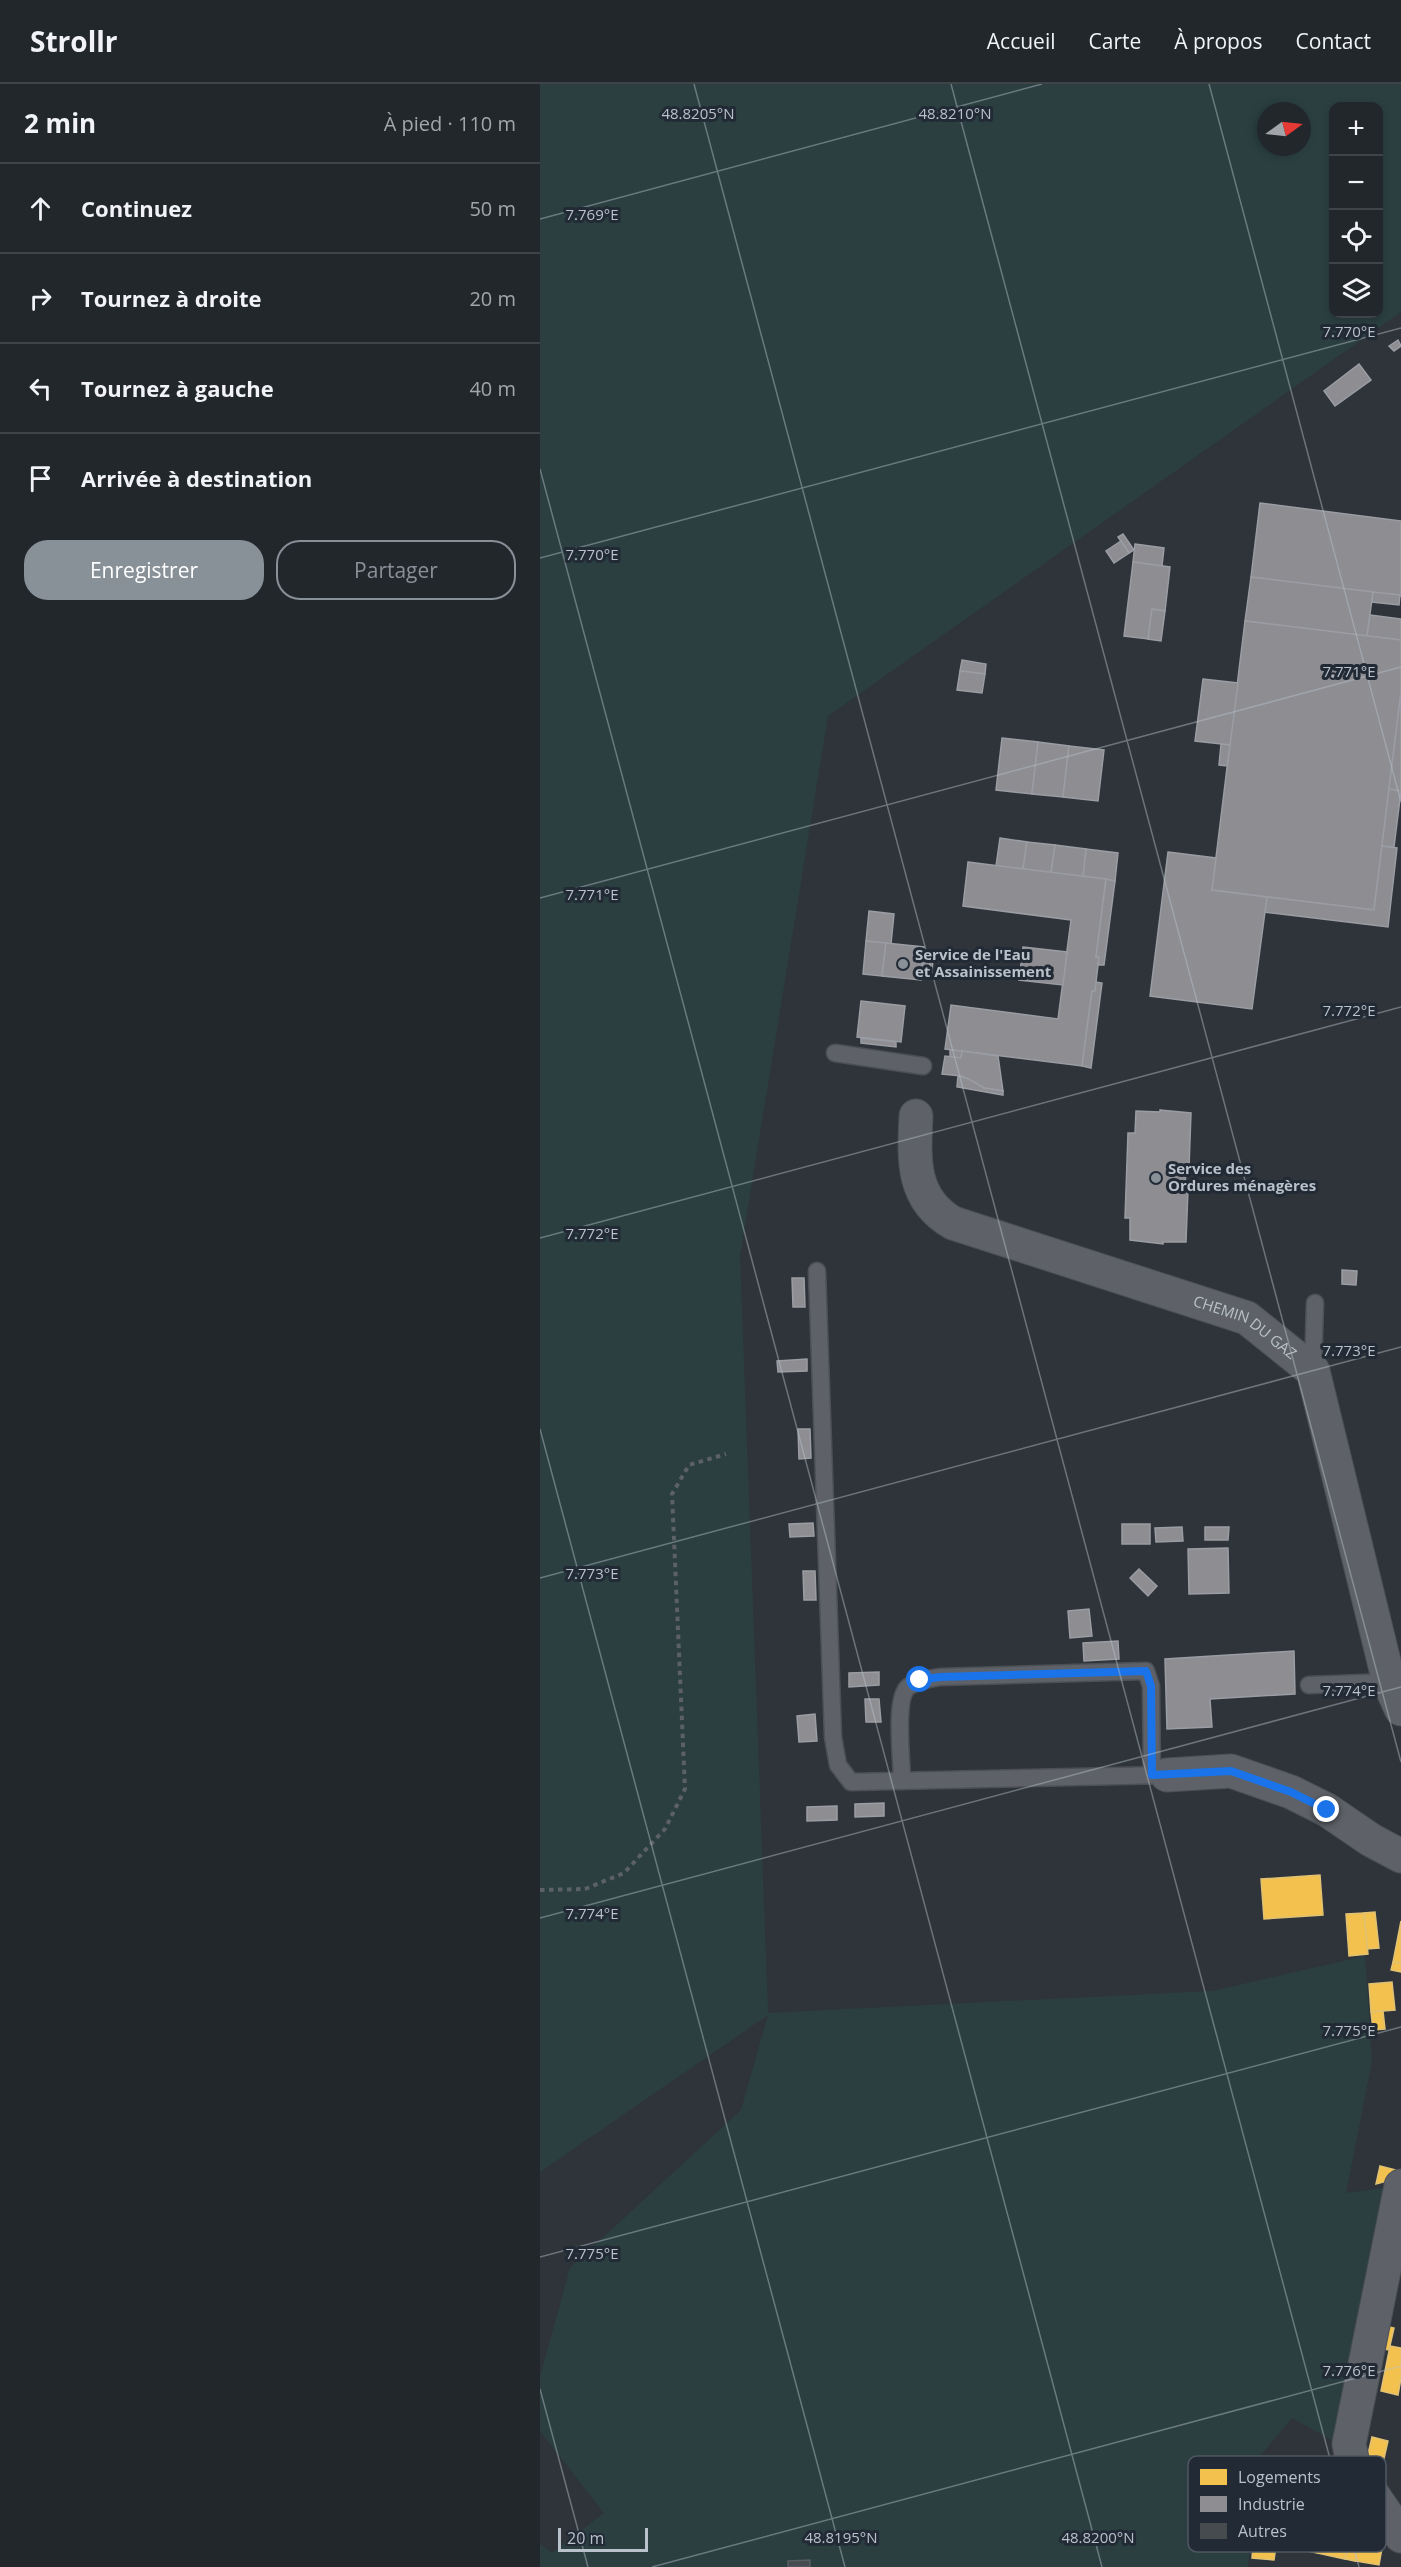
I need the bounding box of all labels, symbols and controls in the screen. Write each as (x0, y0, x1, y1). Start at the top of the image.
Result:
text: Strollr (30, 22, 117, 60)
text: Accueil (987, 27, 1055, 55)
text: Carte (1088, 27, 1141, 55)
text: À propos (1174, 27, 1263, 55)
text: Contact (1296, 27, 1371, 55)
north arrow (1257, 102, 1311, 156)
map controls (1329, 102, 1383, 318)
button: + (1329, 102, 1383, 156)
text: 48.8205°N (661, 103, 735, 123)
text: 48.8210°N (918, 103, 992, 123)
text: 2 min (24, 105, 96, 141)
text: À pied · 110 m (384, 110, 516, 137)
button: − (1329, 156, 1383, 210)
icon: ahead (24, 192, 57, 225)
text: Continuez (81, 193, 192, 223)
text: 50 m (469, 195, 516, 222)
text: 7.769°E (565, 204, 619, 224)
button: locate (1329, 210, 1383, 264)
button: layers (1329, 264, 1383, 318)
icon: right (24, 282, 57, 315)
text: Tournez à droite (81, 283, 262, 313)
text: 20 m (469, 285, 516, 312)
text: 7.770°E (1322, 321, 1376, 341)
icon: left (24, 372, 57, 405)
text: Tournez à gauche (81, 373, 274, 403)
text: 40 m (469, 375, 516, 402)
icon: arrive (24, 462, 57, 495)
text: Arrivée à destination (81, 463, 312, 493)
button: Enregistrer (24, 540, 264, 600)
button: Partager (276, 540, 516, 600)
text: 7.770°E (565, 544, 619, 564)
text: 7.771°E (1322, 661, 1376, 681)
text: 7.771°E (565, 884, 619, 904)
place label: Service de l'Eau et Assainissement (915, 944, 1052, 981)
marker: Service de l'Eau et Assainissement (896, 957, 910, 971)
text: 7.772°E (1322, 1000, 1376, 1020)
place label: Service des Ordures ménagères (1168, 1158, 1316, 1195)
marker: Service des Ordures ménagères (1149, 1171, 1163, 1185)
text: 7.772°E (565, 1223, 619, 1243)
street label: CHEMIN DU GAZ (1191, 1290, 1301, 1363)
text: 7.773°E (1322, 1340, 1376, 1360)
text: 7.773°E (565, 1563, 619, 1583)
route start (906, 1666, 932, 1692)
text: 7.774°E (1322, 1680, 1376, 1700)
route end (1313, 1796, 1339, 1822)
text: 7.774°E (565, 1903, 619, 1923)
text: 7.775°E (1322, 2020, 1376, 2040)
text: 7.775°E (565, 2243, 619, 2263)
text: 7.776°E (1322, 2360, 1376, 2380)
legend (1188, 2456, 1386, 2552)
text: Logements (1238, 2466, 1321, 2488)
text: Industrie (1238, 2493, 1305, 2515)
text: Autres (1238, 2520, 1287, 2542)
scale bar (558, 2525, 648, 2552)
text: 20 m (567, 2527, 604, 2549)
text: 48.8195°N (804, 2527, 878, 2547)
text: 48.8200°N (1061, 2527, 1135, 2547)

